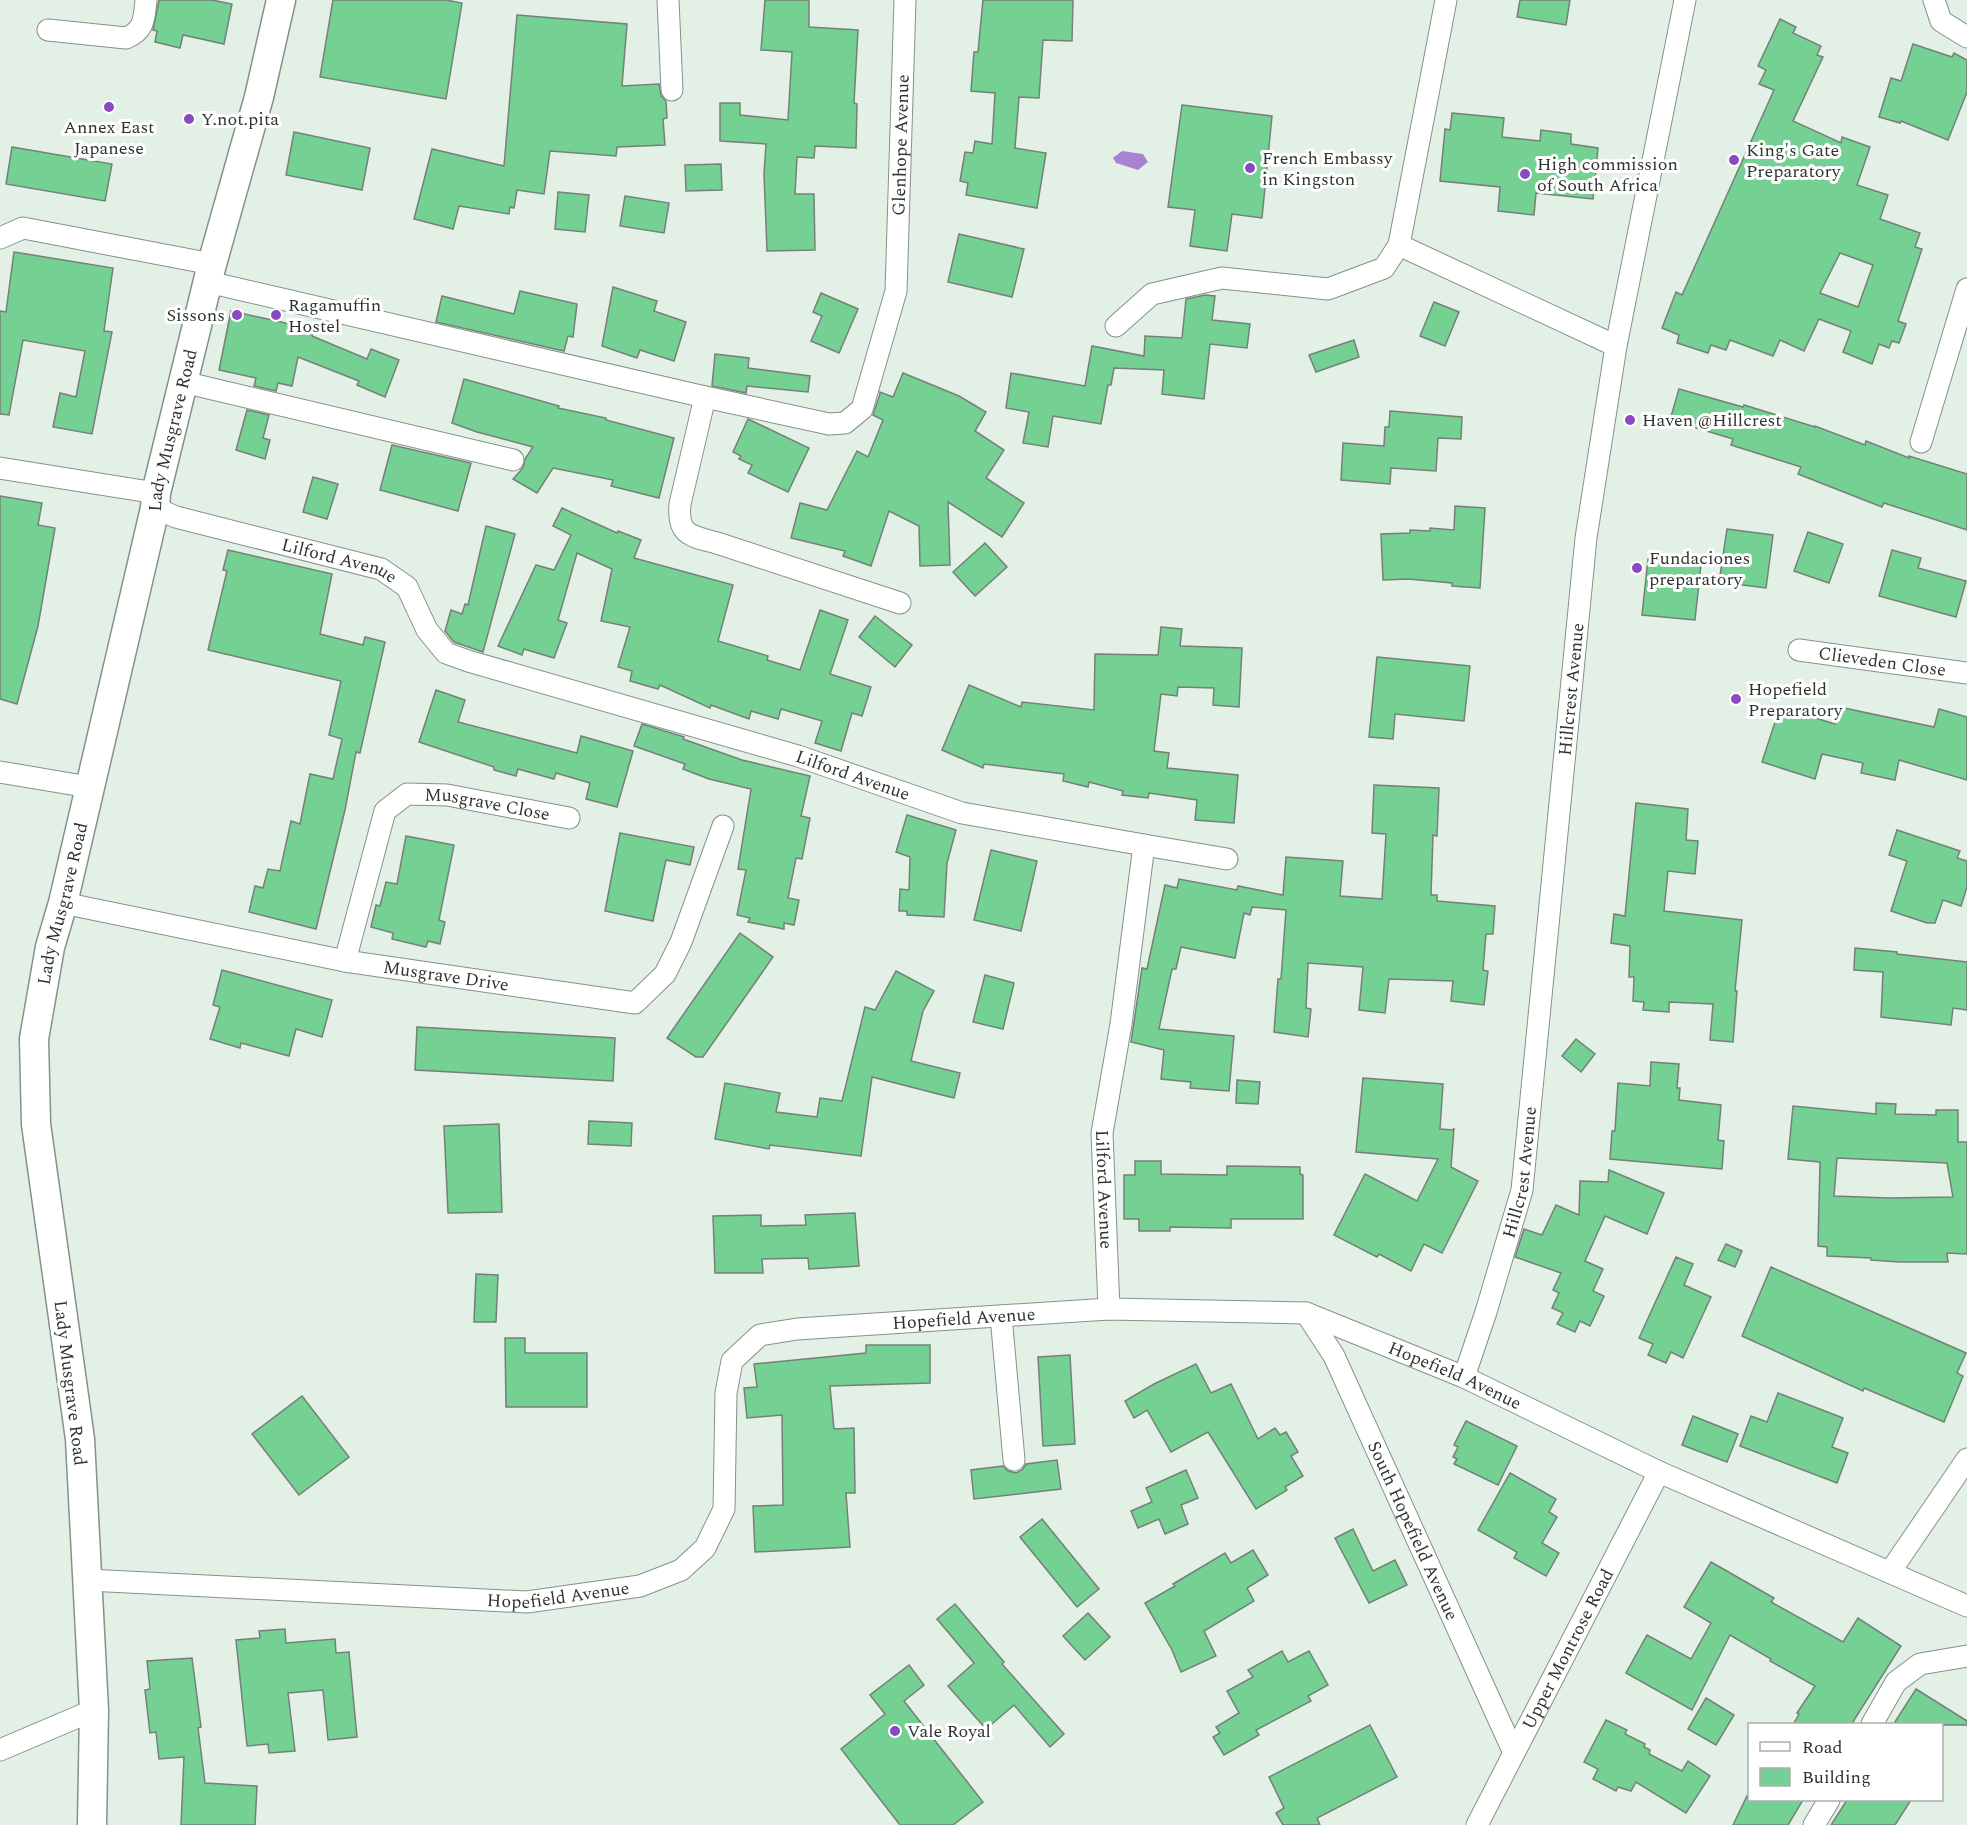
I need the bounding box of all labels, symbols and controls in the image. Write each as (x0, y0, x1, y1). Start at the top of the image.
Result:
street label: Glenhope Avenue (885, 74, 916, 216)
marker: Annex East Japanese (102, 100, 116, 114)
place label: Y.not.pita (201, 106, 279, 133)
marker: Y.not.pita (182, 112, 196, 126)
place label: Annex East Japanese (64, 114, 154, 162)
place label: King's Gate Preparatory (1746, 137, 1842, 185)
place label: French Embassy in Kingston (1262, 145, 1394, 193)
place label: High commission of South Africa (1537, 151, 1678, 199)
marker: King's Gate Preparatory (1727, 153, 1741, 167)
marker: French Embassy in Kingston (1243, 161, 1257, 175)
marker: High commission of South Africa (1518, 167, 1532, 181)
place label: Ragamuffin Hostel (288, 292, 381, 340)
place label: Sissons (166, 302, 225, 329)
marker: Sissons (230, 308, 244, 322)
marker: Ragamuffin Hostel (269, 308, 283, 322)
street label: Lady Musgrave Road (141, 346, 204, 513)
place label: Haven @Hillcrest (1642, 407, 1782, 434)
marker: Haven @Hillcrest (1623, 413, 1637, 427)
street label: Lilford Avenue (279, 531, 403, 590)
place label: Fundaciones preparatory (1649, 545, 1750, 593)
marker: Fundaciones preparatory (1630, 561, 1644, 575)
street label: Hillcrest Avenue (1551, 622, 1591, 757)
street label: Clieveden Close (1817, 639, 1948, 683)
place label: Hopefield Preparatory (1748, 676, 1844, 724)
marker: Hopefield Preparatory (1729, 692, 1743, 706)
street label: Lilford Avenue (792, 743, 914, 807)
street label: Musgrave Close (424, 781, 552, 828)
street label: Lady Musgrave Road (30, 819, 95, 987)
street label: Musgrave Drive (381, 953, 511, 998)
street label: Hillcrest Avenue (1495, 1105, 1544, 1241)
street label: Lilford Avenue (1088, 1129, 1120, 1250)
street label: Lady Musgrave Road (46, 1299, 94, 1467)
street label: Hopefield Avenue (891, 1300, 1036, 1336)
street label: Hopefield Avenue (1384, 1334, 1526, 1417)
street label: South Hopefield Avenue (1361, 1437, 1466, 1625)
street label: Upper Montrose Road (1515, 1564, 1620, 1734)
street label: Hopefield Avenue (486, 1574, 631, 1616)
place label: Vale Royal (907, 1718, 991, 1745)
legend (1748, 1723, 1943, 1801)
marker: Vale Royal (888, 1724, 902, 1738)
text: Road (1802, 1734, 1843, 1761)
text: Building (1802, 1764, 1871, 1791)

